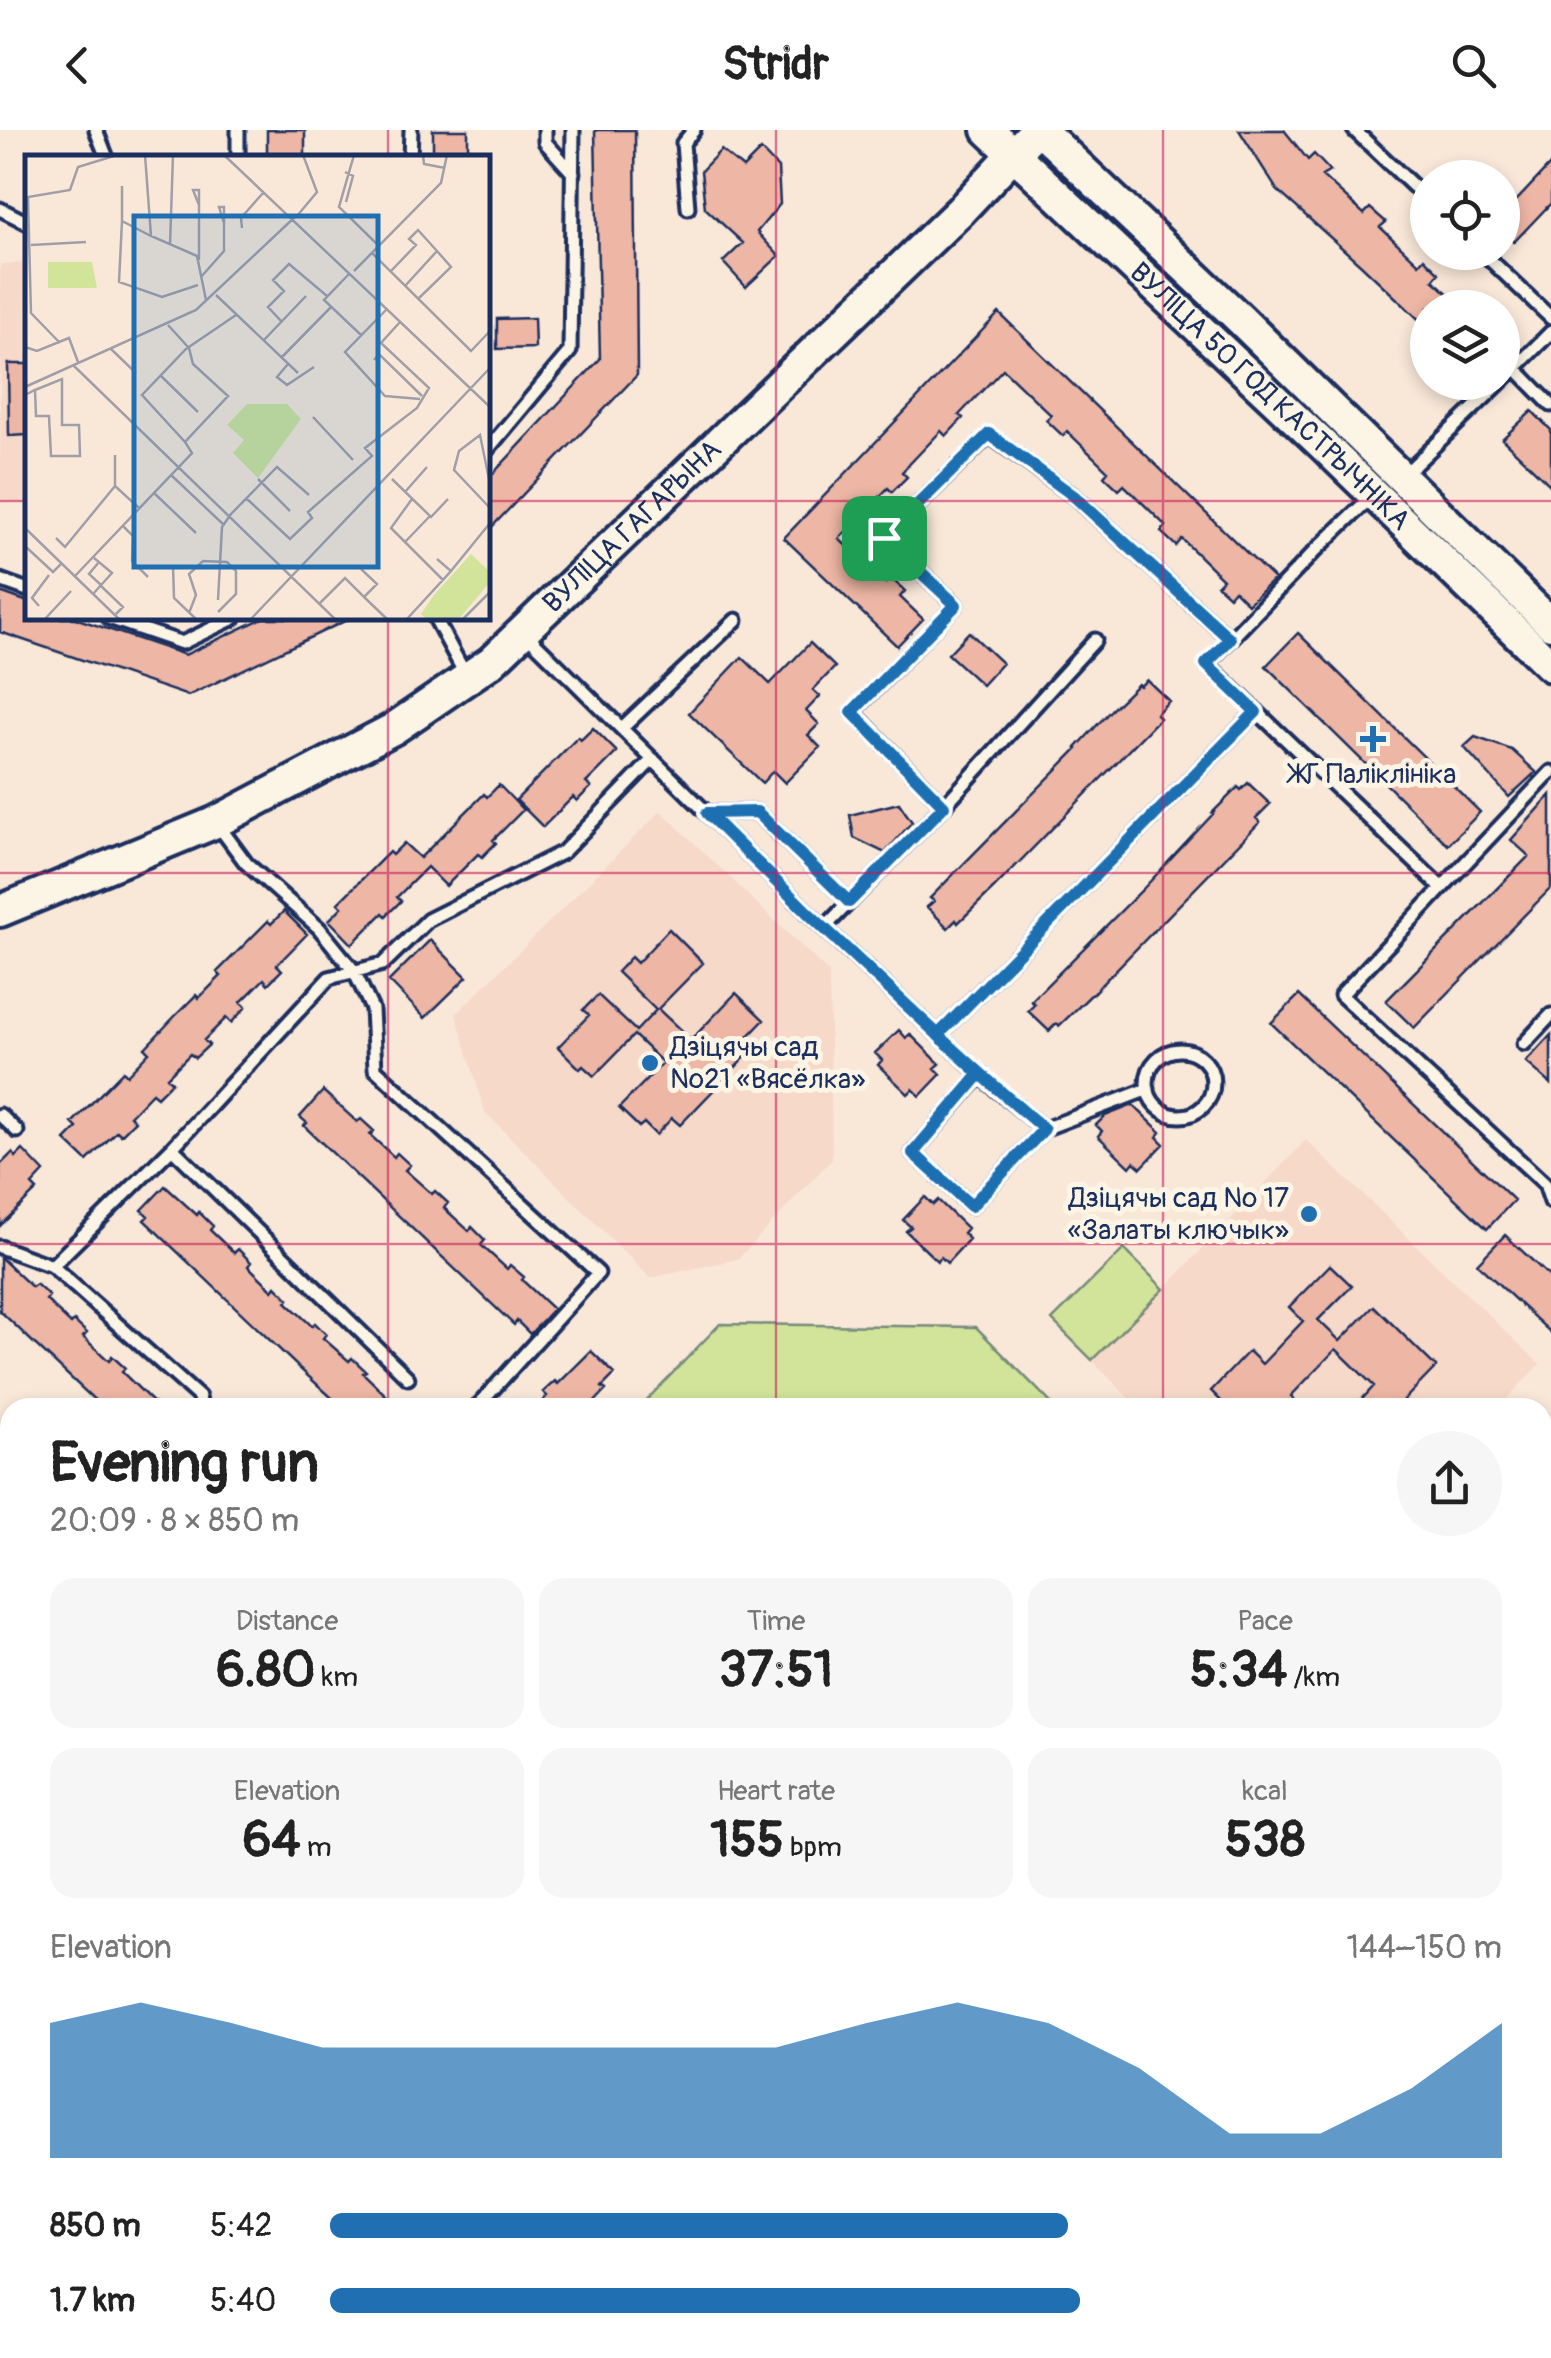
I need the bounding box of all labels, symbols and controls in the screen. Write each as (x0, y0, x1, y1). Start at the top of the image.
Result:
text: Stridr (722, 37, 829, 93)
icon: back (50, 38, 105, 93)
icon: search (1446, 38, 1501, 93)
inset map (25, 155, 490, 620)
map controls (1410, 160, 1520, 400)
button: locate (1410, 160, 1520, 270)
street label: ВУЛІЦА 50 ГОД КАСТРЫЧНІКА (1122, 255, 1418, 538)
button: layers (1410, 290, 1520, 400)
street label: ВУЛІЦА ГАГАРЫНА (535, 432, 729, 620)
pin (842, 496, 927, 581)
icon: arrive (857, 511, 912, 566)
marker: ЖГ Паліклініка (1360, 726, 1386, 752)
place label: ЖГ Паліклініка (1286, 757, 1456, 792)
place label: Дзіцячы сад №21 «Вясёлка» (669, 1030, 865, 1097)
marker: Дзіцячы сад №21 «Вясёлка» (639, 1052, 661, 1074)
place label: Дзіцячы сад № 17 «Залаты ключык» (1068, 1181, 1289, 1248)
marker: Дзіцячы сад № 17 «Залаты ключык» (1298, 1203, 1320, 1225)
text: Evening run (50, 1429, 319, 1498)
button: share (1397, 1431, 1502, 1536)
text: 20:09 · 8 × 850 m (50, 1501, 299, 1541)
text: Distance (236, 1604, 338, 1639)
text: Time (747, 1604, 805, 1639)
text: Pace (1237, 1604, 1293, 1639)
text: 6.80 (216, 1639, 315, 1702)
text: 37:51 (719, 1639, 833, 1702)
text: 5:34 (1190, 1639, 1287, 1702)
text: km (315, 1660, 358, 1695)
text: /km (1287, 1660, 1340, 1695)
text: Elevation (234, 1774, 340, 1809)
text: Heart rate (717, 1774, 835, 1809)
text: kcal (1242, 1774, 1288, 1809)
text: 64 (242, 1809, 301, 1872)
text: 155 (710, 1809, 784, 1872)
text: 538 (1225, 1809, 1305, 1872)
text: m (301, 1830, 332, 1865)
text: bpm (784, 1830, 842, 1865)
text: Elevation (50, 1928, 172, 1968)
text: 144–150 m (1346, 1928, 1502, 1968)
text: 850 m (50, 2206, 141, 2246)
text: 5:42 (210, 2206, 272, 2246)
text: 1.7 km (50, 2281, 135, 2321)
text: 5:40 (210, 2281, 276, 2321)

